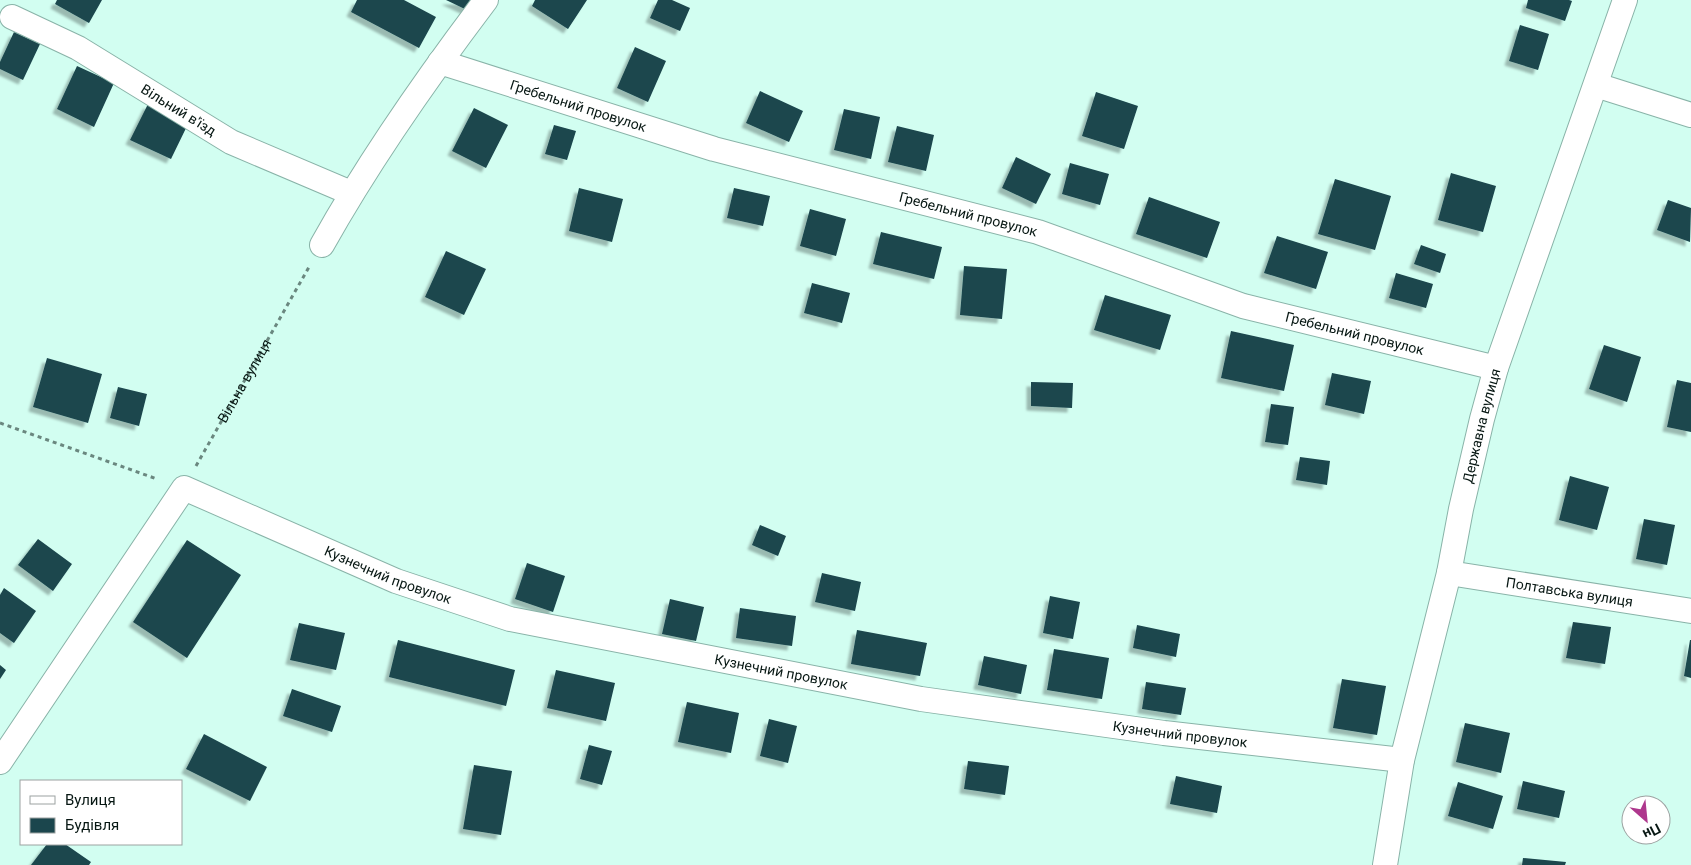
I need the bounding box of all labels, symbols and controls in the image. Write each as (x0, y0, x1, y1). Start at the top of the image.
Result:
street label: Гребельний провулок (508, 77, 649, 135)
street label: Вільний в'їзд (138, 81, 219, 139)
street label: Гребельний провулок (897, 189, 1040, 240)
street label: Гребельний провулок (1284, 309, 1426, 358)
street label: Вільна вулиця (214, 336, 274, 425)
street label: Державна вулиця (1459, 367, 1504, 485)
street label: Кузнечний провулок (322, 543, 454, 607)
street label: Полтавська вулиця (1505, 574, 1634, 610)
street label: Кузнечний провулок (713, 651, 850, 693)
street label: Кузнечний провулок (1112, 718, 1249, 750)
legend (20, 780, 182, 845)
text: Вулиця (65, 791, 116, 809)
north arrow (1621, 795, 1671, 845)
text: Будівля (65, 816, 119, 834)
text: Пн (1640, 820, 1663, 843)

